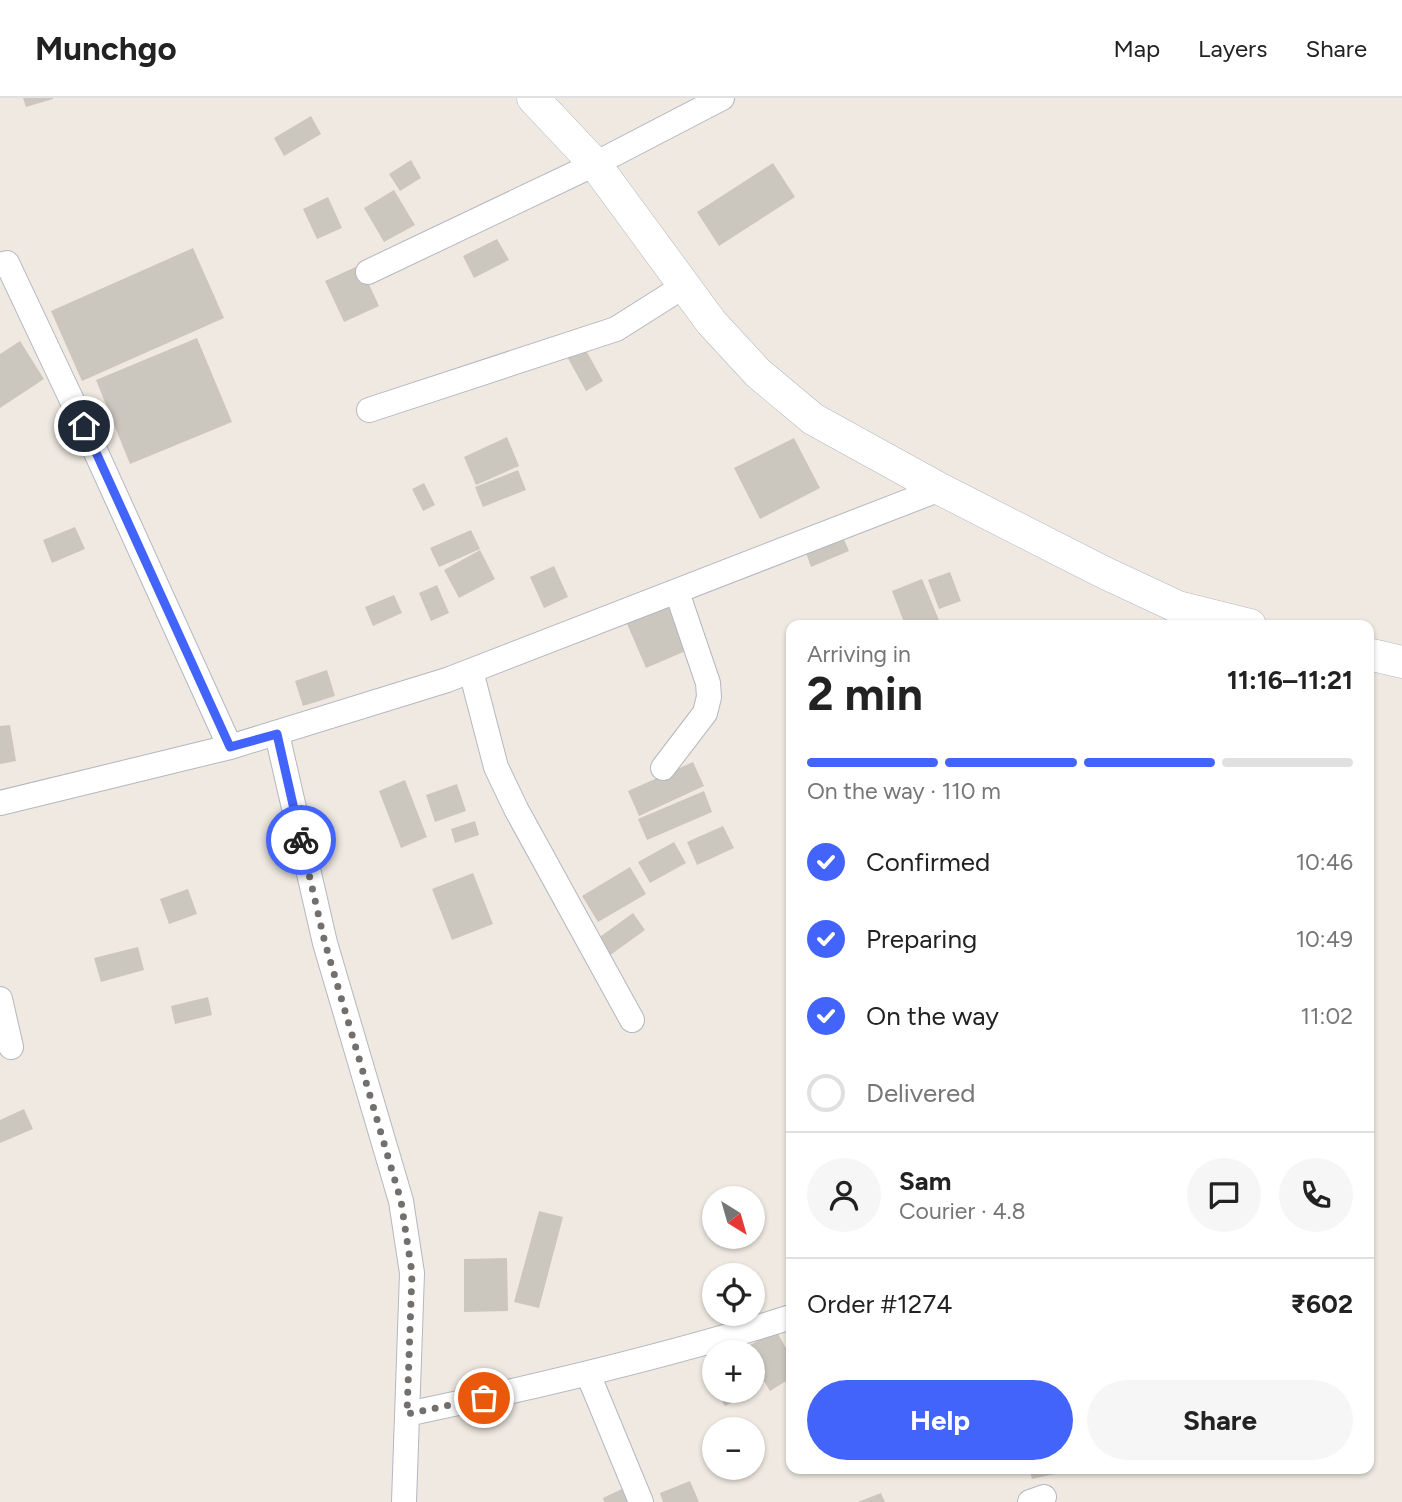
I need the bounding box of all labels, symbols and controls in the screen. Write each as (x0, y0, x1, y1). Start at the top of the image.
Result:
text: Munchgo (35, 29, 177, 68)
text: Map (1113, 34, 1160, 63)
text: Layers (1198, 34, 1267, 63)
text: Share (1305, 34, 1367, 63)
pin (54, 396, 114, 456)
icon: home (65, 407, 103, 445)
text: Arriving in (807, 640, 911, 668)
text: 11:16–11:21 (1227, 664, 1353, 696)
text: 2 min (807, 666, 923, 722)
text: On the way · 110 m (807, 777, 1001, 805)
courier (266, 805, 336, 875)
icon: bike (282, 821, 320, 859)
icon: check (807, 843, 845, 881)
text: Confirmed (866, 846, 990, 878)
text: 10:46 (1296, 848, 1353, 876)
icon: check (807, 920, 845, 958)
text: Preparing (866, 923, 977, 955)
text: 10:49 (1296, 925, 1353, 953)
icon: check (807, 997, 845, 1035)
text: On the way (866, 1000, 999, 1032)
text: 11:02 (1301, 1002, 1353, 1030)
text: Delivered (866, 1077, 975, 1109)
button: person (807, 1158, 881, 1232)
button: chat (1187, 1158, 1261, 1232)
button: phone (1279, 1158, 1353, 1232)
text: Sam (899, 1165, 951, 1197)
north arrow (702, 1186, 765, 1250)
map controls (702, 1186, 765, 1480)
text: Courier · 4.8 (899, 1197, 1026, 1225)
button: locate (702, 1263, 765, 1326)
text: Order #1274 (807, 1288, 952, 1320)
text: ₹602 (1290, 1288, 1353, 1320)
button: + (702, 1340, 765, 1403)
pin (454, 1368, 514, 1428)
icon: bag (465, 1379, 503, 1417)
button: Help (807, 1380, 1073, 1460)
button: Share (1087, 1380, 1353, 1460)
button: − (702, 1417, 765, 1480)

